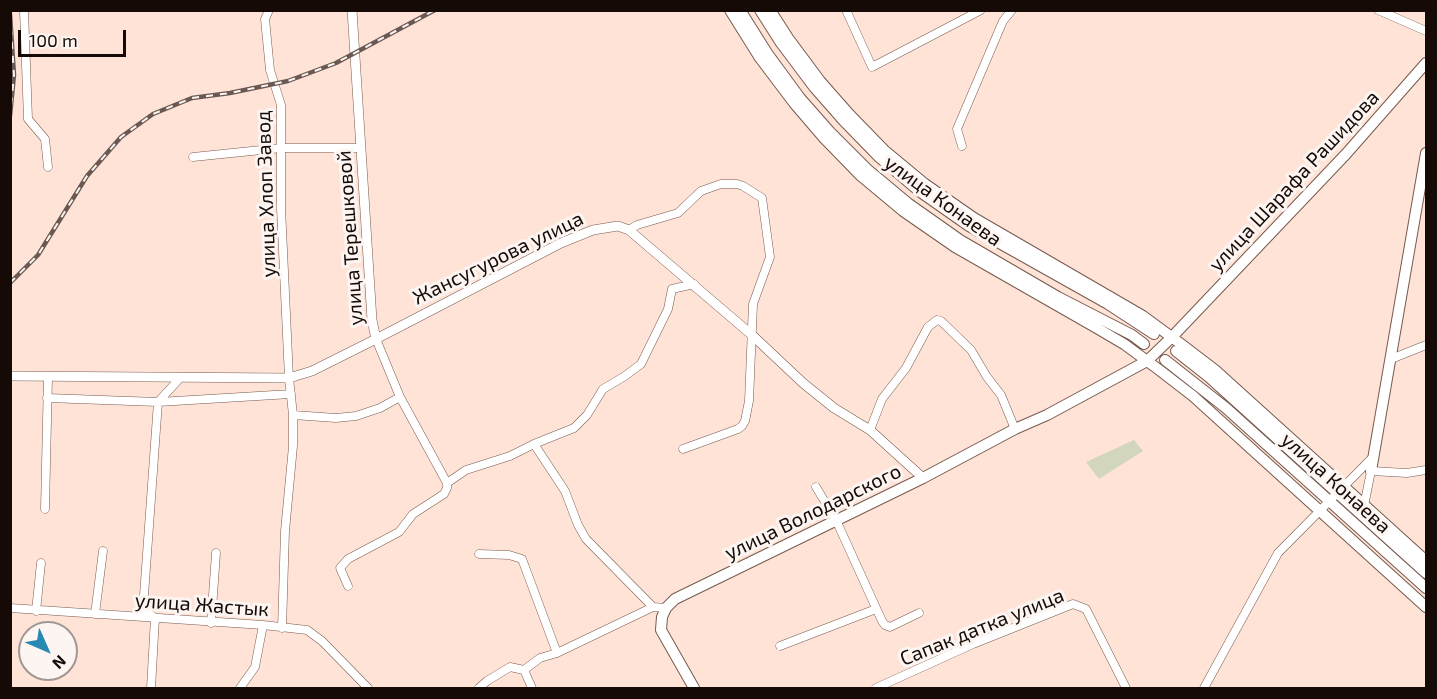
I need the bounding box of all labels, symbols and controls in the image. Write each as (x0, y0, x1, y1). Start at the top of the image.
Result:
scale bar (21, 18, 129, 56)
text: 100 m (29, 29, 78, 51)
street label: улица Шарафа Рашидова (1204, 86, 1384, 276)
street label: улица Хлоп Завод (251, 110, 281, 278)
street label: улица Терешковой (332, 150, 368, 326)
street label: улица Конаева (880, 150, 1006, 252)
street label: Жансугурова улица (409, 206, 587, 310)
street label: улица Конаева (1276, 428, 1396, 538)
street label: улица Володарского (721, 459, 905, 565)
street label: Сапак датка улица (896, 583, 1068, 671)
street label: улица Жастык (134, 588, 270, 622)
north arrow (18, 621, 78, 681)
text: N (49, 652, 70, 673)

